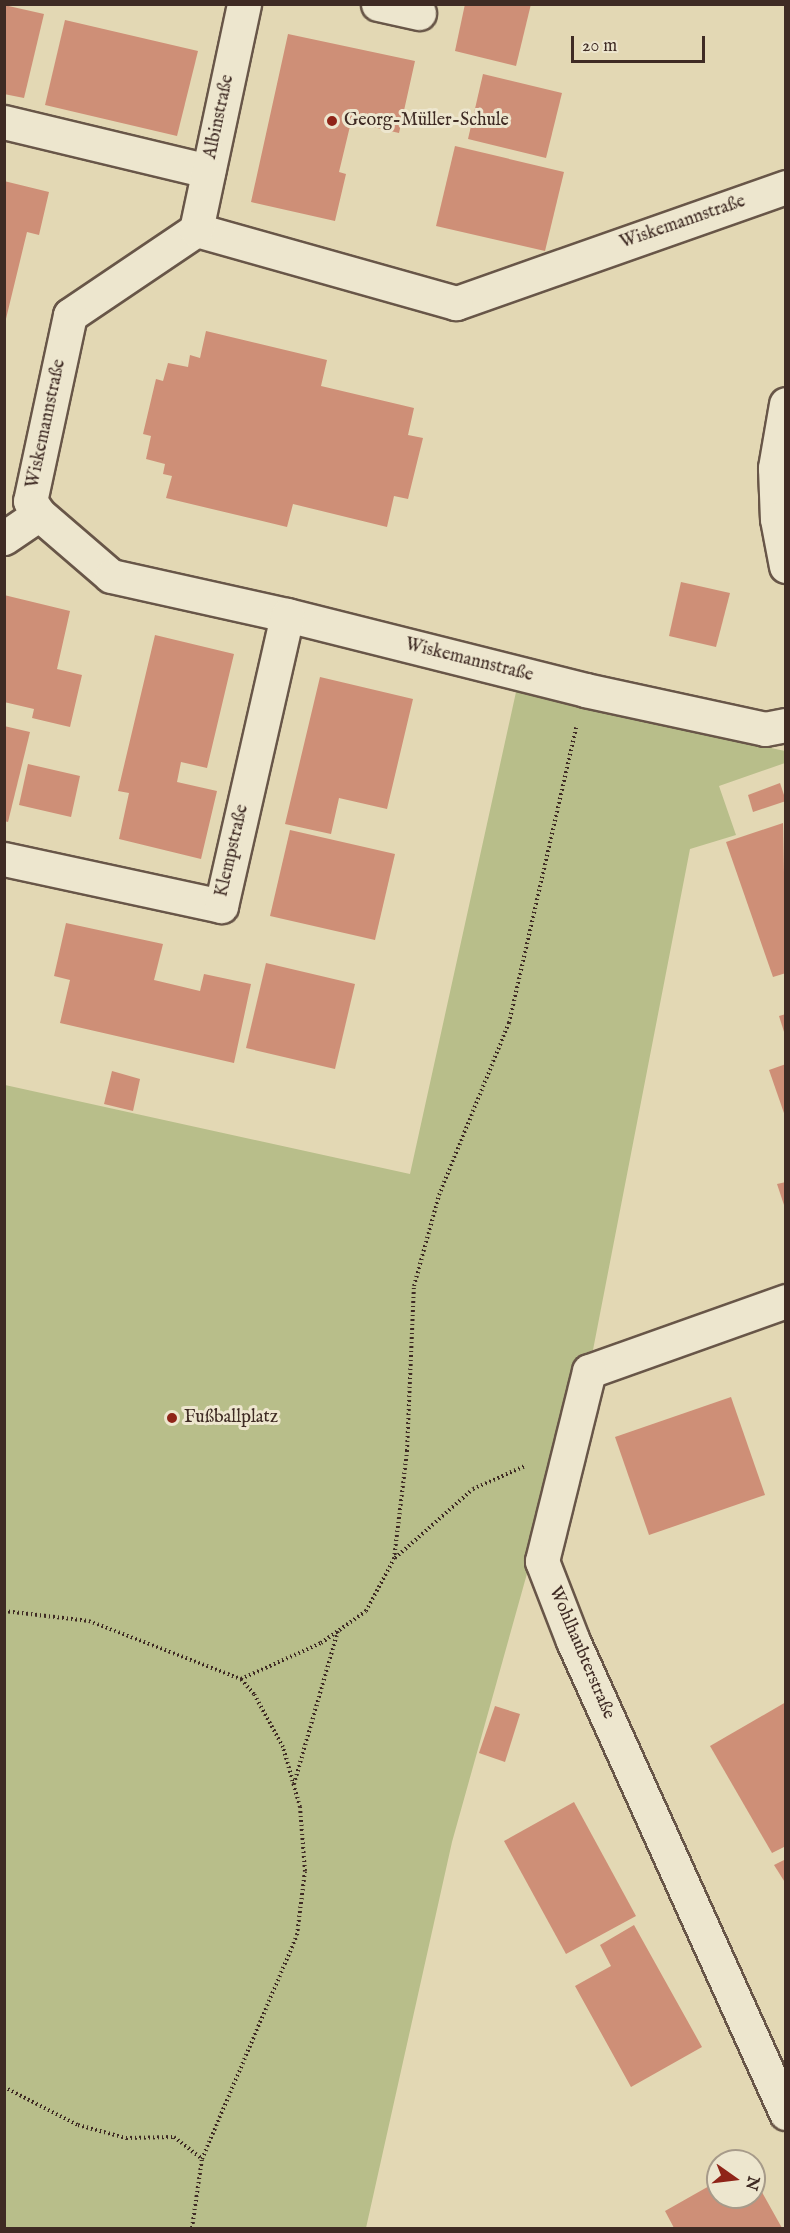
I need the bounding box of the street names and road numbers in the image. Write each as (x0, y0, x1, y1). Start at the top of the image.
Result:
street label: Albinstraße (201, 73, 239, 161)
street label: Wiskemannstraße (617, 191, 749, 255)
street label: Wiskemannstraße (23, 358, 71, 490)
street label: Wiskemannstraße (403, 635, 535, 687)
street label: Klempstraße (212, 803, 254, 899)
street label: Wohlhaubterstraße (543, 1583, 619, 1723)

